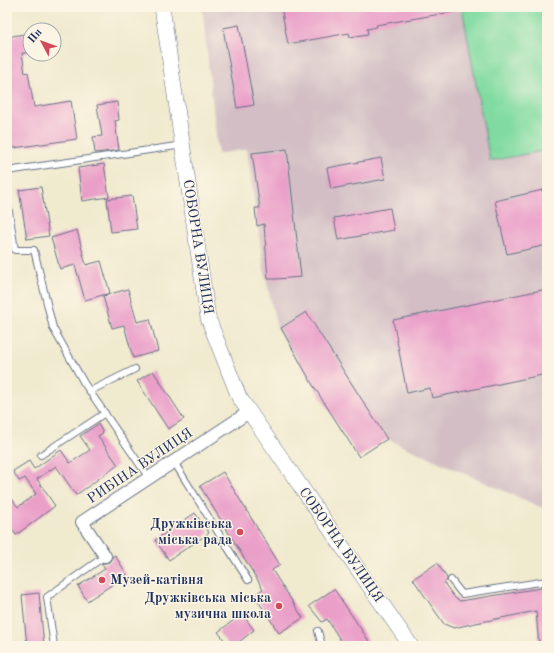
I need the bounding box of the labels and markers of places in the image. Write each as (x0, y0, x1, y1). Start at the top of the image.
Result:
place label: Дружківська міська рада (150, 517, 232, 547)
marker: Дружківська міська рада (235, 527, 245, 537)
place label: Музей-катівня (110, 573, 203, 587)
marker: Музей-катівня (97, 575, 107, 585)
place label: Дружківська міська музична школа (144, 591, 271, 621)
marker: Дружківська міська музична школа (274, 601, 284, 611)

